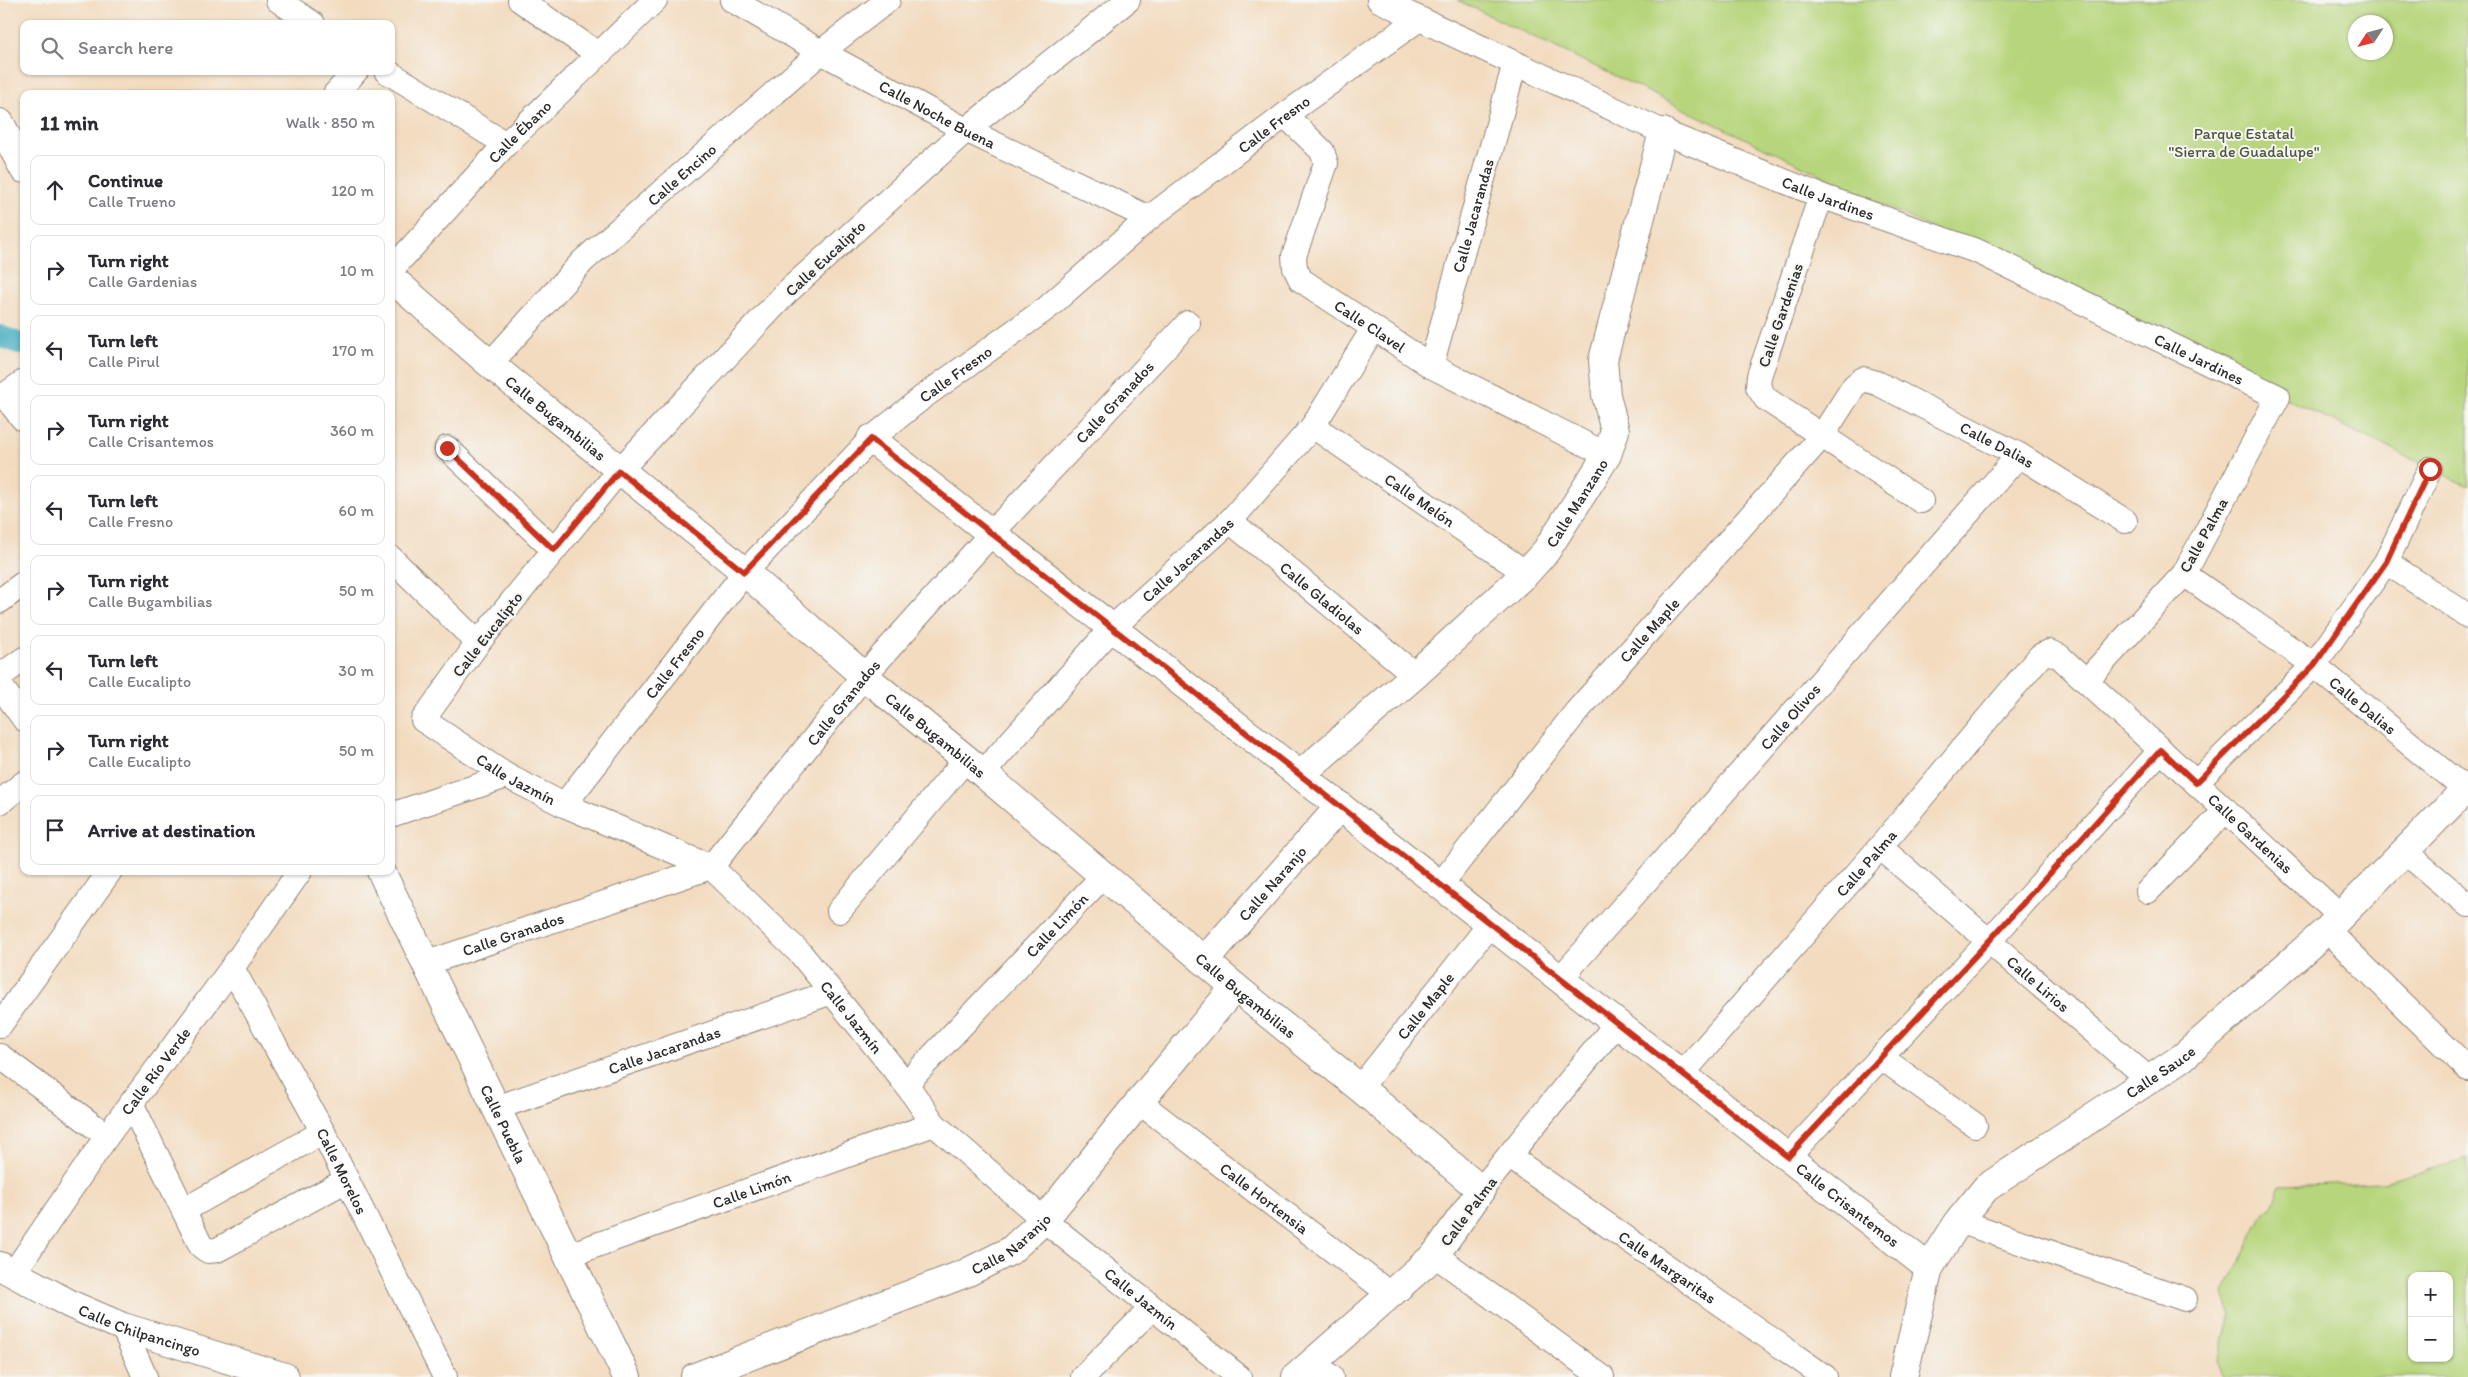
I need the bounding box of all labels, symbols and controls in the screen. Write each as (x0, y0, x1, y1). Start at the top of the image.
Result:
north arrow (2348, 15, 2393, 60)
search box (20, 20, 395, 75)
icon: search (38, 34, 66, 62)
text: Search here (78, 36, 173, 59)
street label: Calle Noche Buena (876, 76, 999, 153)
street label: Calle Fresno (1234, 91, 1314, 157)
street label: Calle Ébano (484, 96, 556, 167)
text: 11 min (40, 110, 98, 135)
text: Walk · 850 m (286, 113, 375, 132)
park label: Parque Estatal "Sierra de Guadalupe" (2168, 124, 2320, 161)
street label: Calle Encino (644, 140, 720, 210)
street label: Calle Jacarandas (1448, 157, 1498, 275)
text: Continue (88, 169, 163, 192)
street label: Calle Jardines (1779, 172, 1877, 224)
icon: ahead (41, 176, 69, 204)
text: 120 m (331, 181, 374, 200)
text: Calle Trueno (88, 192, 176, 211)
street label: Calle Eucalipto (781, 216, 870, 300)
text: Turn right (88, 249, 169, 272)
icon: right (41, 256, 69, 284)
street label: Calle Gardenias (1754, 260, 1807, 370)
text: 10 m (340, 261, 374, 280)
text: Calle Gardenias (88, 272, 197, 291)
street label: Calle Clavel (1331, 296, 1410, 357)
text: Turn left (88, 329, 158, 352)
street label: Calle Jardines (2151, 329, 2247, 389)
icon: left (41, 336, 69, 364)
text: 170 m (332, 341, 374, 360)
street label: Calle Fresno (916, 342, 996, 407)
text: Calle Pirul (88, 352, 160, 371)
street label: Calle Granados (1072, 357, 1158, 447)
street label: Calle Bugambilias (501, 371, 610, 465)
text: Turn right (88, 409, 169, 432)
icon: right (41, 416, 69, 444)
street label: Calle Dalias (1957, 418, 2038, 472)
text: 360 m (330, 421, 374, 440)
text: Calle Crisantemos (88, 432, 214, 451)
route end (436, 437, 459, 460)
street label: Calle Manzano (1542, 455, 1612, 551)
route start (2419, 458, 2442, 481)
street label: Calle Melón (1381, 469, 1459, 531)
text: Turn left (88, 489, 158, 512)
street label: Calle Palma (2175, 494, 2232, 576)
icon: left (41, 496, 69, 524)
text: 60 m (339, 501, 374, 520)
text: Calle Fresno (88, 512, 173, 531)
street label: Calle Jacarandas (1138, 513, 1238, 606)
street label: Calle Gladiolas (1276, 558, 1368, 639)
text: Turn right (88, 569, 169, 592)
icon: right (41, 576, 69, 604)
text: 50 m (339, 581, 374, 600)
street label: Calle Eucalipto (448, 588, 527, 681)
text: Calle Bugambilias (88, 592, 212, 611)
street label: Calle Maple (1616, 594, 1684, 667)
street label: Calle Fresno (641, 624, 708, 703)
text: Turn left (88, 649, 158, 672)
icon: left (41, 656, 69, 684)
street label: Calle Granados (803, 656, 884, 750)
text: 30 m (338, 661, 374, 680)
text: Calle Eucalipto (88, 672, 191, 691)
street label: Calle Dalias (2325, 673, 2400, 739)
street label: Calle Olivos (1756, 680, 1824, 754)
street label: Calle Bugambilias (881, 688, 990, 782)
text: Turn right (88, 729, 169, 752)
icon: right (41, 736, 69, 764)
text: 50 m (339, 741, 374, 760)
street label: Calle Jazmín (473, 749, 559, 809)
text: Calle Eucalipto (88, 752, 191, 771)
street label: Calle Gardenias (2204, 790, 2297, 878)
icon: arrive (41, 816, 69, 844)
text: Arrive at destination (88, 819, 255, 842)
street label: Calle Palma (1832, 825, 1901, 901)
street label: Calle Naranjo (1235, 842, 1311, 925)
street label: Calle Limón (1022, 889, 1092, 962)
street label: Calle Granados (460, 908, 566, 960)
street label: Calle Bugambilias (1191, 949, 1300, 1042)
street label: Calle Lirios (2003, 952, 2073, 1016)
street label: Calle Maple (1393, 968, 1458, 1044)
street label: Calle Jazmín (816, 977, 887, 1058)
street label: Calle Jacarandas (606, 1022, 723, 1079)
street label: Calle Río Verde (117, 1024, 195, 1119)
street label: Calle Sauce (2122, 1042, 2199, 1103)
street label: Calle Puebla (476, 1081, 531, 1167)
street label: Calle Morelos (313, 1125, 371, 1217)
street label: Calle Crisantemos (1792, 1158, 1903, 1251)
street label: Calle Hortensia (1216, 1159, 1313, 1239)
street label: Calle Limón (710, 1167, 793, 1213)
street label: Calle Palma (1436, 1172, 1501, 1250)
street label: Calle Naranjo (968, 1210, 1055, 1279)
street label: Calle Margaritas (1615, 1227, 1720, 1308)
street label: Calle Jazmín (1101, 1264, 1182, 1334)
map controls (2408, 1272, 2453, 1362)
button: + (2408, 1272, 2453, 1317)
street label: Calle Chilpancingo (75, 1300, 203, 1360)
button: − (2408, 1317, 2453, 1362)

